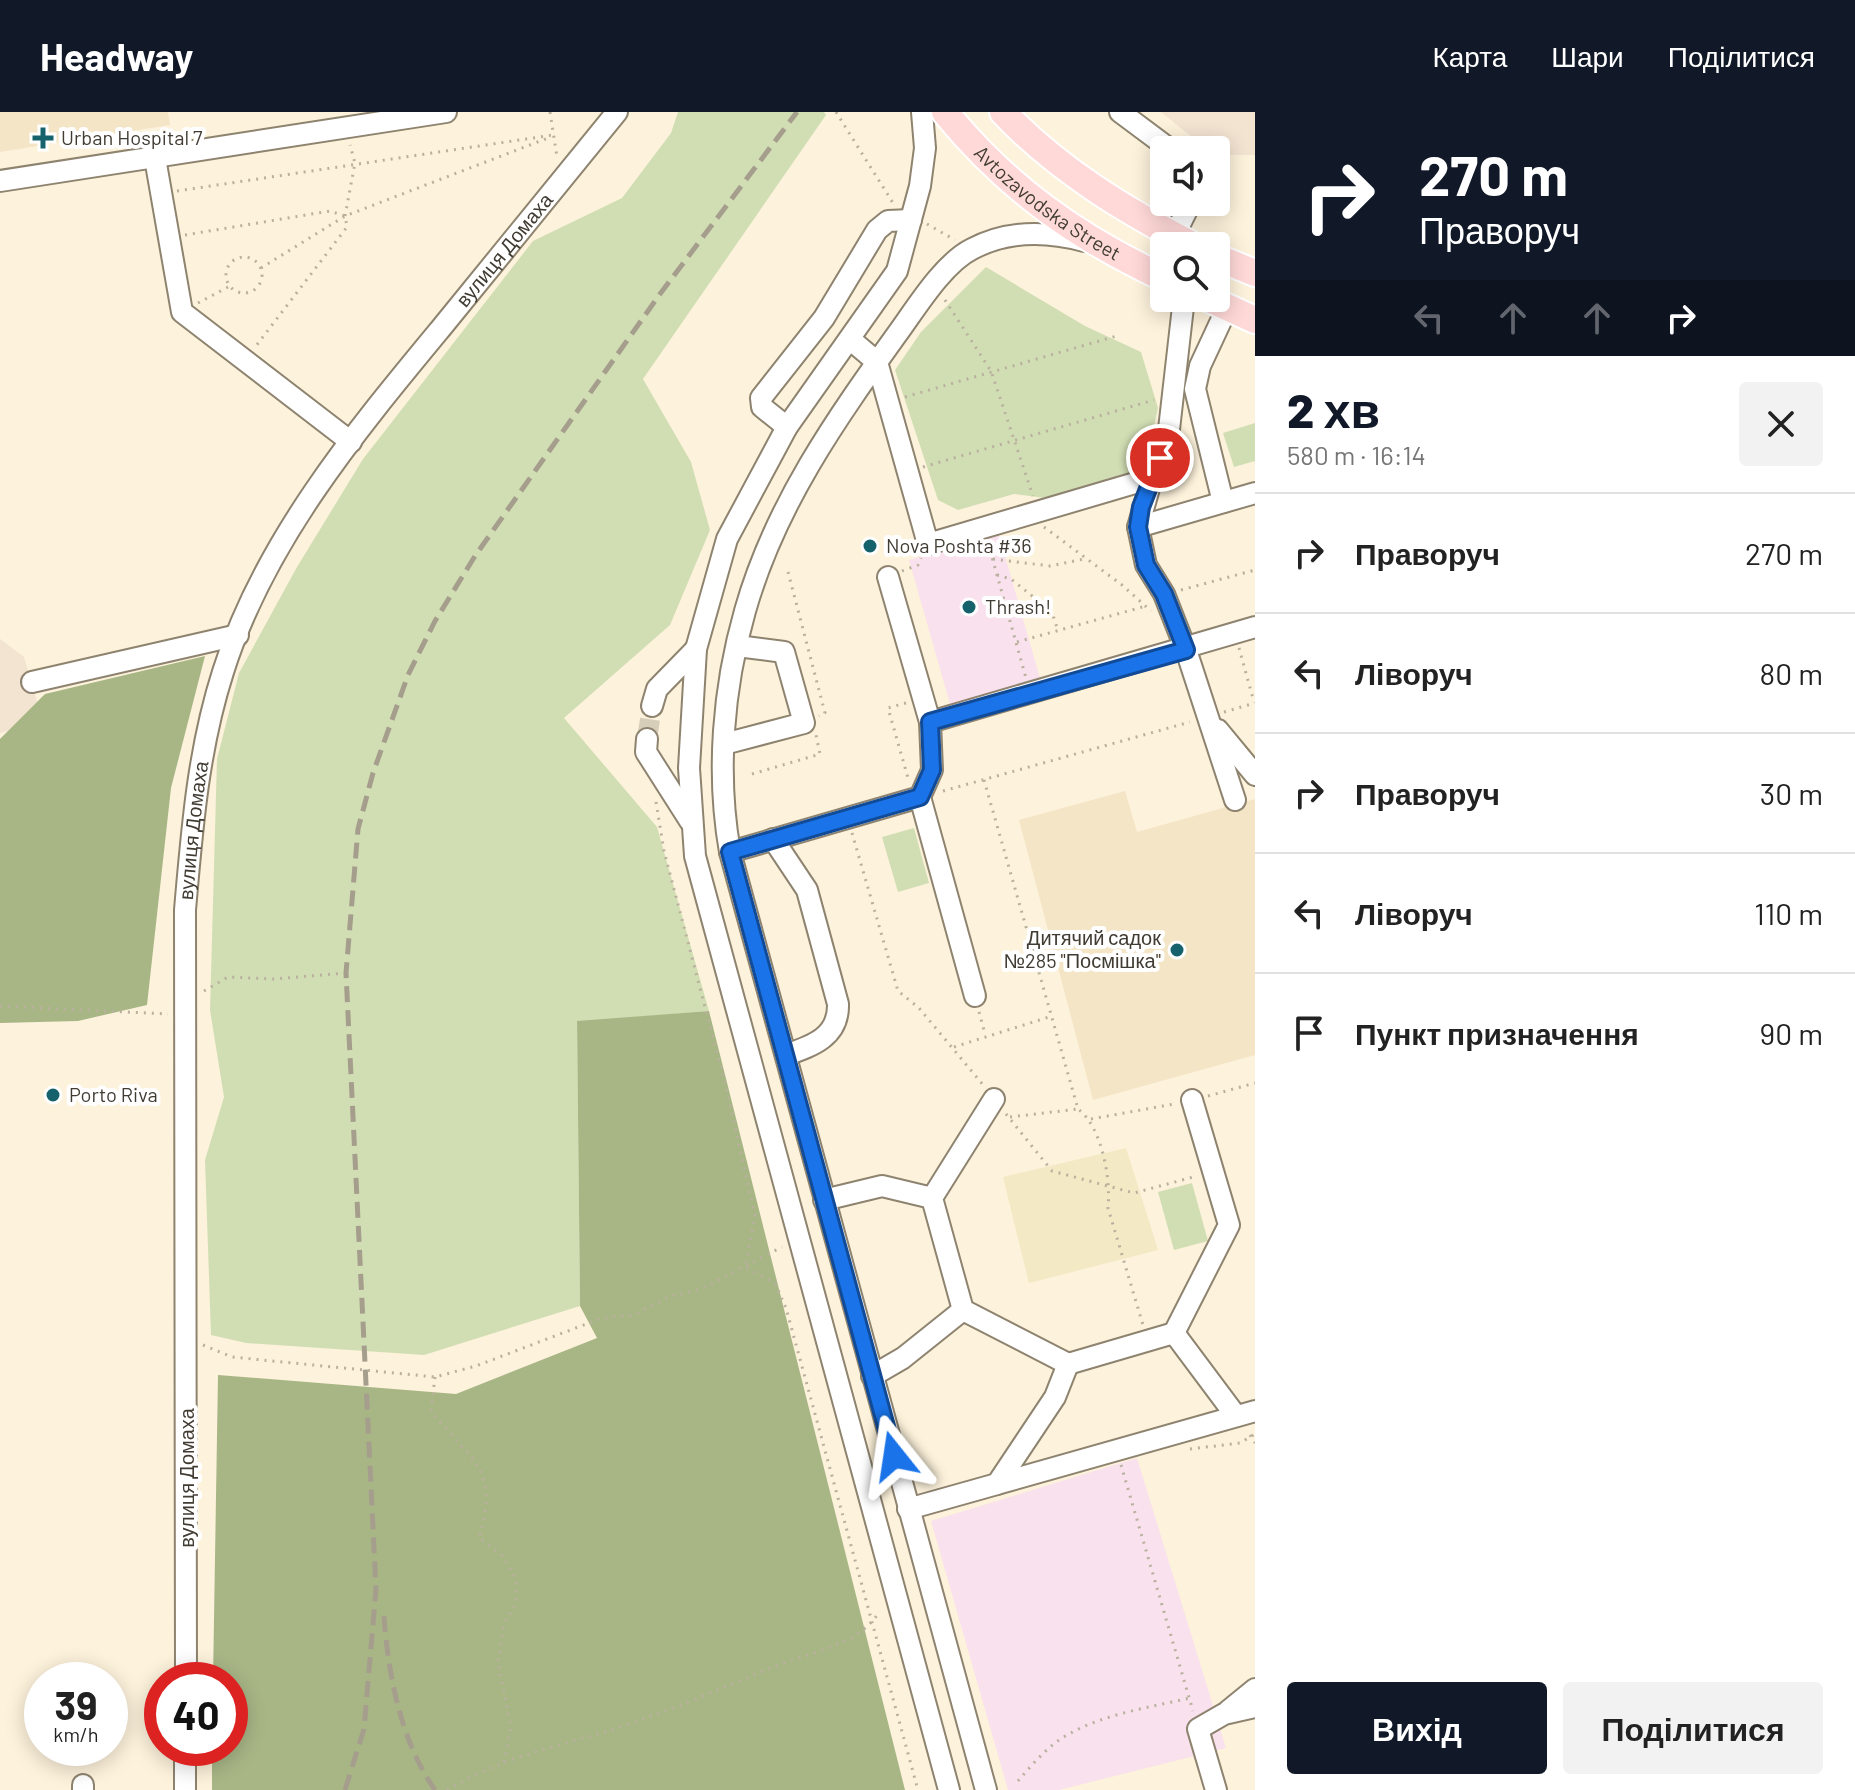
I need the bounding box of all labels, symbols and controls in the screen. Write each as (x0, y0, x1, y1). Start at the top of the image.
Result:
text: Headway (40, 33, 193, 79)
text: Карта (1432, 39, 1507, 73)
text: Шари (1551, 39, 1624, 73)
text: Поділитися (1668, 39, 1815, 73)
place label: Urban Hospital 7 (61, 125, 203, 149)
marker: Urban Hospital 7 (32, 127, 54, 149)
map controls (1150, 136, 1230, 312)
button: sound (1150, 136, 1230, 216)
street label: Avtozavodska Street (970, 140, 1125, 265)
text: 270 m (1419, 140, 1568, 207)
icon: right (1287, 144, 1391, 248)
street label: вулиця Домаха (450, 187, 558, 311)
text: Праворуч (1419, 208, 1580, 251)
button: search (1150, 232, 1230, 312)
icon: left (1407, 296, 1451, 340)
icon: ahead (1491, 296, 1535, 340)
icon: ahead (1575, 296, 1619, 340)
icon: right (1659, 296, 1703, 340)
text: 2 хв (1287, 380, 1380, 438)
button: close (1739, 382, 1823, 466)
pin (1126, 424, 1194, 492)
icon: arrive (1138, 436, 1182, 480)
text: 580 m · 16:14 (1287, 439, 1426, 470)
icon: right (1287, 531, 1331, 575)
place label: Nova Poshta #36 (886, 533, 1032, 557)
text: Праворуч (1355, 535, 1500, 571)
text: 270 m (1745, 535, 1823, 571)
marker: Nova Poshta #36 (861, 537, 879, 555)
place label: Thrash! (985, 594, 1051, 618)
marker: Thrash! (960, 598, 978, 616)
icon: left (1287, 651, 1331, 695)
text: Ліворуч (1355, 655, 1473, 691)
text: 80 m (1760, 655, 1823, 691)
street label: вулиця Домаха (173, 758, 213, 901)
icon: right (1287, 771, 1331, 815)
text: Праворуч (1355, 775, 1500, 811)
text: 30 m (1760, 775, 1823, 811)
icon: left (1287, 891, 1331, 935)
text: Ліворуч (1355, 895, 1473, 931)
text: 110 m (1754, 895, 1823, 931)
place label: Дитячий садок №285 "Посмішка" (1004, 925, 1161, 972)
marker: Дитячий садок №285 "Посмішка" (1168, 941, 1186, 959)
icon: arrive (1287, 1011, 1331, 1055)
text: Пункт призначення (1355, 1015, 1639, 1051)
text: 90 m (1760, 1015, 1823, 1051)
place label: Porto Riva (69, 1082, 158, 1106)
marker: Porto Riva (44, 1086, 62, 1104)
street label: вулиця Домаха (174, 1407, 198, 1548)
position arrow (852, 1414, 936, 1498)
speed limit sign: 40 (144, 1662, 248, 1766)
text: 39 (55, 1680, 97, 1728)
button: Вихід (1287, 1682, 1547, 1774)
button: Поділитися (1563, 1682, 1823, 1774)
text: km/h (53, 1722, 99, 1746)

